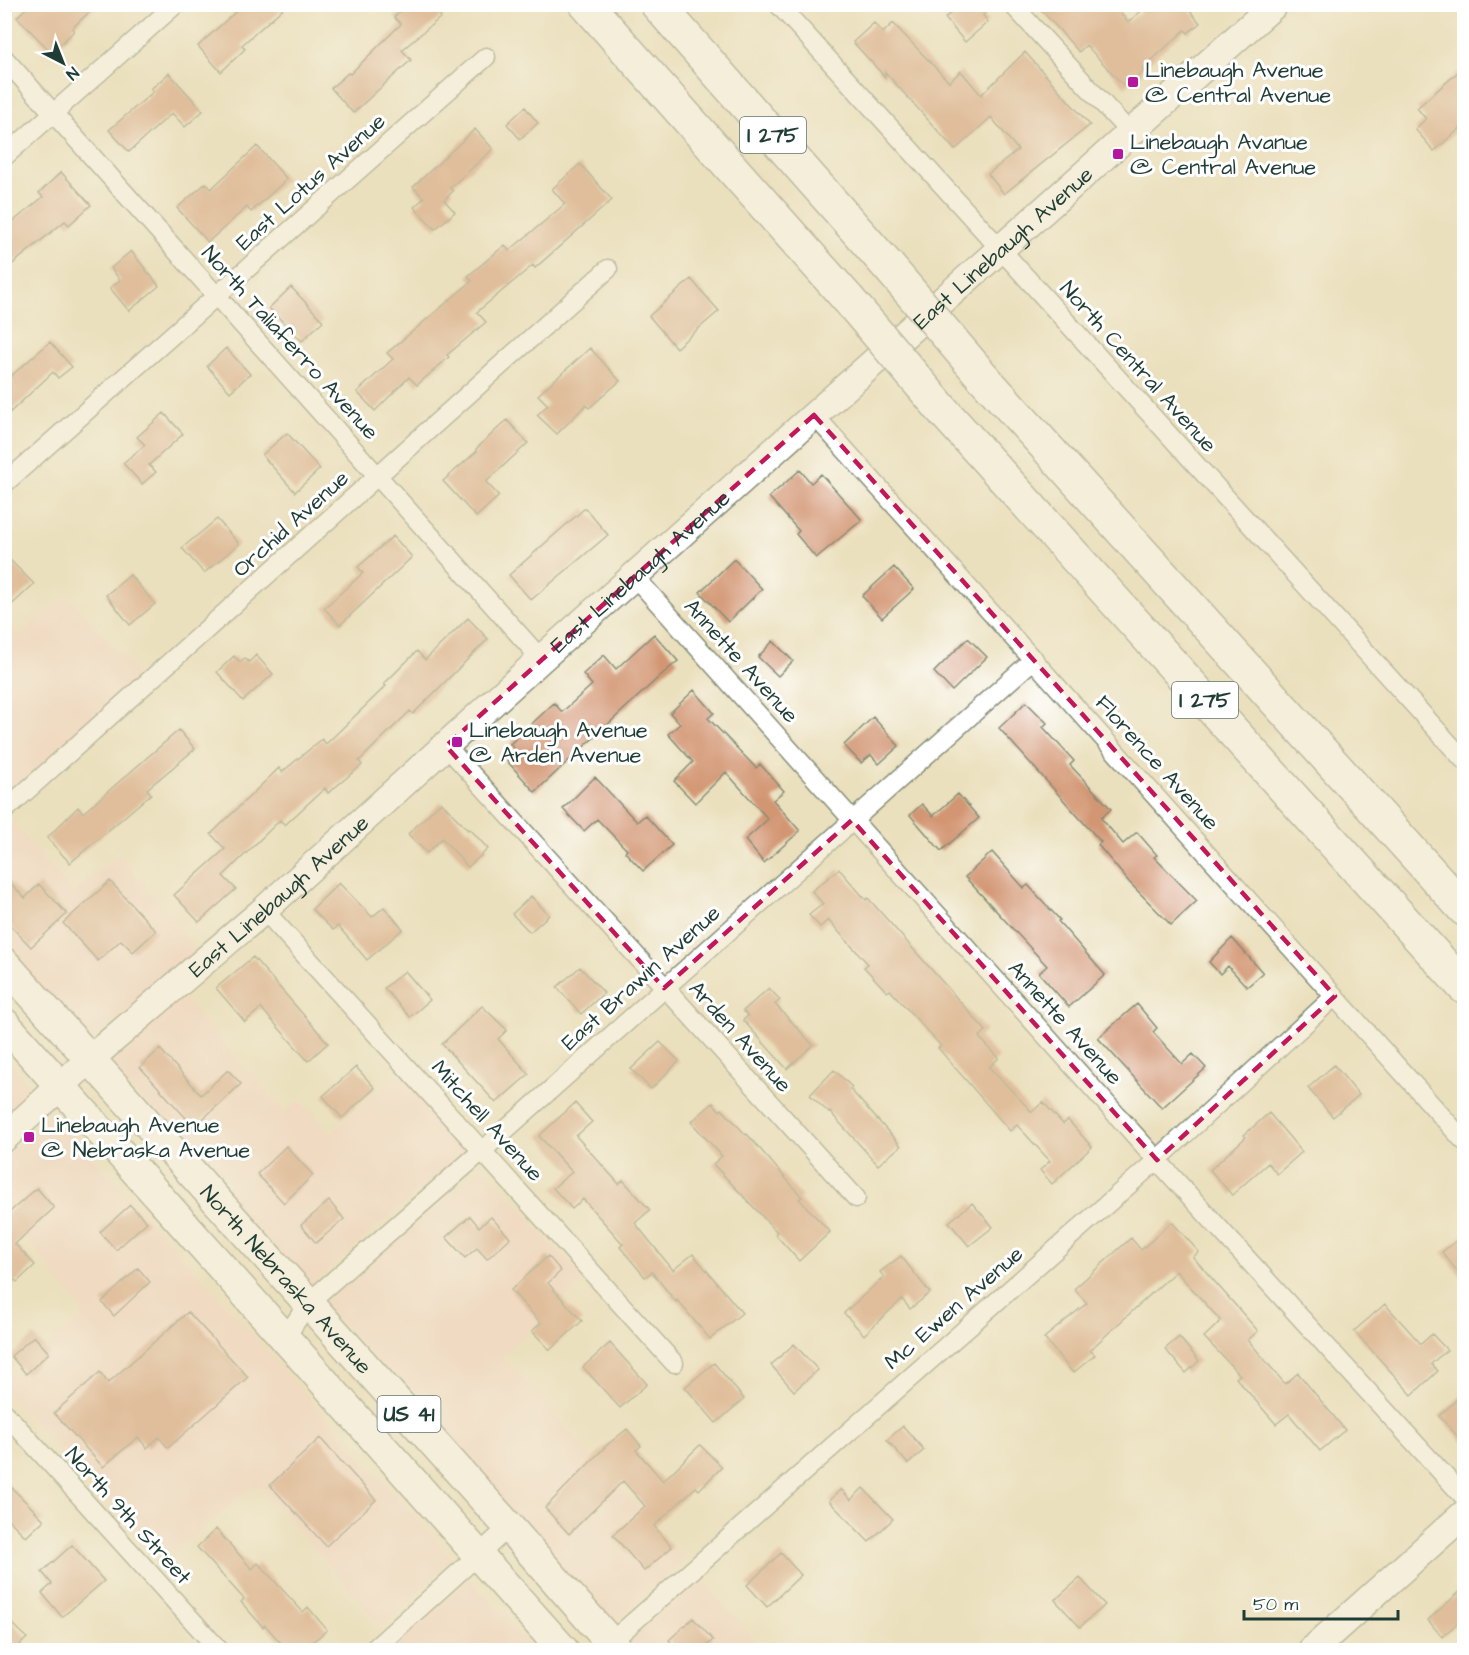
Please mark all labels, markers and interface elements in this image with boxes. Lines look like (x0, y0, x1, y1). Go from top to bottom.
north arrow (33, 33, 93, 93)
place label: Linebaugh Avenue @ Central Avenue (1145, 55, 1331, 111)
text: N (61, 62, 83, 85)
marker: Linebaugh Avenue @ Central Avenue (1126, 75, 1140, 89)
street label: East Lotus Avenue (229, 106, 393, 258)
road number: I 275 (740, 117, 806, 153)
place label: Linebaugh Avanue @ Central Avenue (1130, 127, 1316, 183)
marker: Linebaugh Avanue @ Central Avenue (1111, 147, 1125, 161)
street label: East Linebaugh Avenue (907, 160, 1100, 337)
street label: North Taliaferro Avenue (194, 239, 386, 447)
street label: North Central Avenue (1052, 274, 1224, 460)
street label: Orchid Avenue (226, 463, 356, 585)
street label: East Linebaugh Avenue (544, 483, 738, 661)
street label: Annette Avenue (677, 592, 805, 730)
road number: I 275 (1172, 682, 1238, 718)
street label: Florence Avenue (1088, 689, 1226, 837)
place label: Linebaugh Avenue @ Arden Avenue (469, 715, 648, 771)
marker: Linebaugh Avenue @ Arden Avenue (450, 735, 464, 749)
street label: East Linebaugh Avenue (182, 808, 376, 985)
street label: East Brawin Avenue (555, 898, 727, 1058)
street label: Annette Avenue (1001, 954, 1129, 1092)
street label: Arden Avenue (681, 974, 799, 1100)
street label: Mitchell Avenue (424, 1053, 550, 1189)
place label: Linebaugh Avenue @ Nebraska Avenue (41, 1110, 250, 1166)
marker: Linebaugh Avenue @ Nebraska Avenue (22, 1130, 36, 1144)
street label: North Nebraska Avenue (193, 1178, 379, 1381)
street label: Mc Ewen Avenue (878, 1239, 1030, 1377)
road number: US 41 (378, 1396, 440, 1432)
street label: North 9th Street (58, 1440, 198, 1592)
scale bar (1244, 1583, 1398, 1621)
text: 50 m (1253, 1592, 1298, 1617)

